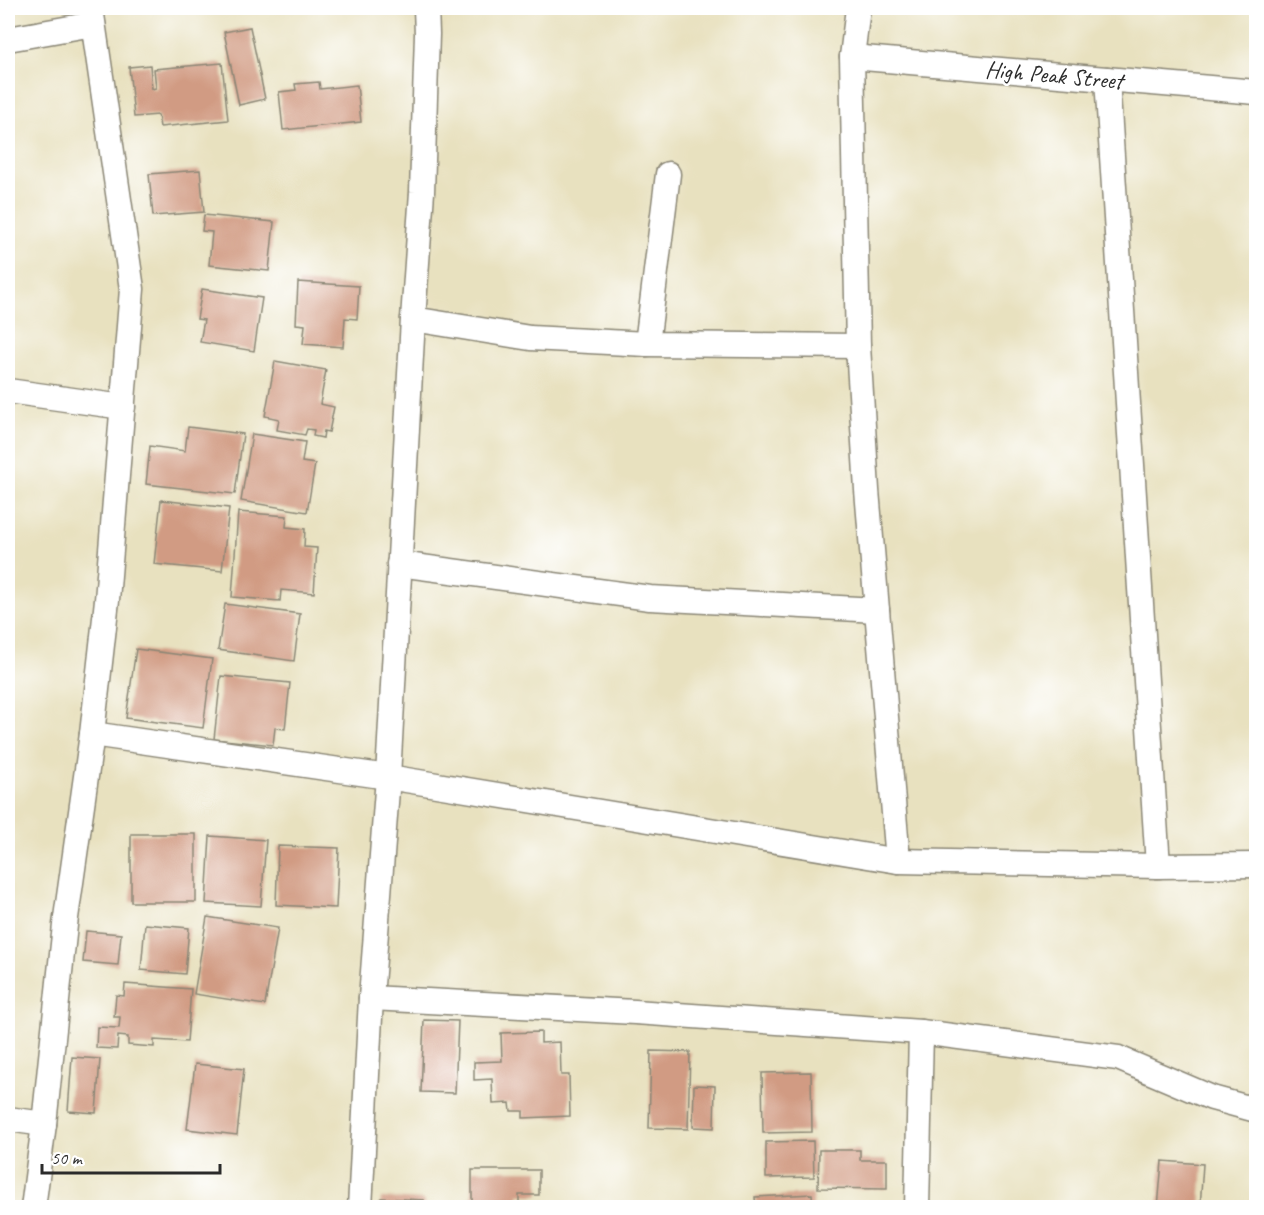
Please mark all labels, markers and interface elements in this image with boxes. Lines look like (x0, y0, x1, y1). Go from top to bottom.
street label: High Peak Street (984, 54, 1127, 96)
scale bar (42, 1137, 220, 1175)
text: 50 m (51, 1147, 84, 1169)

